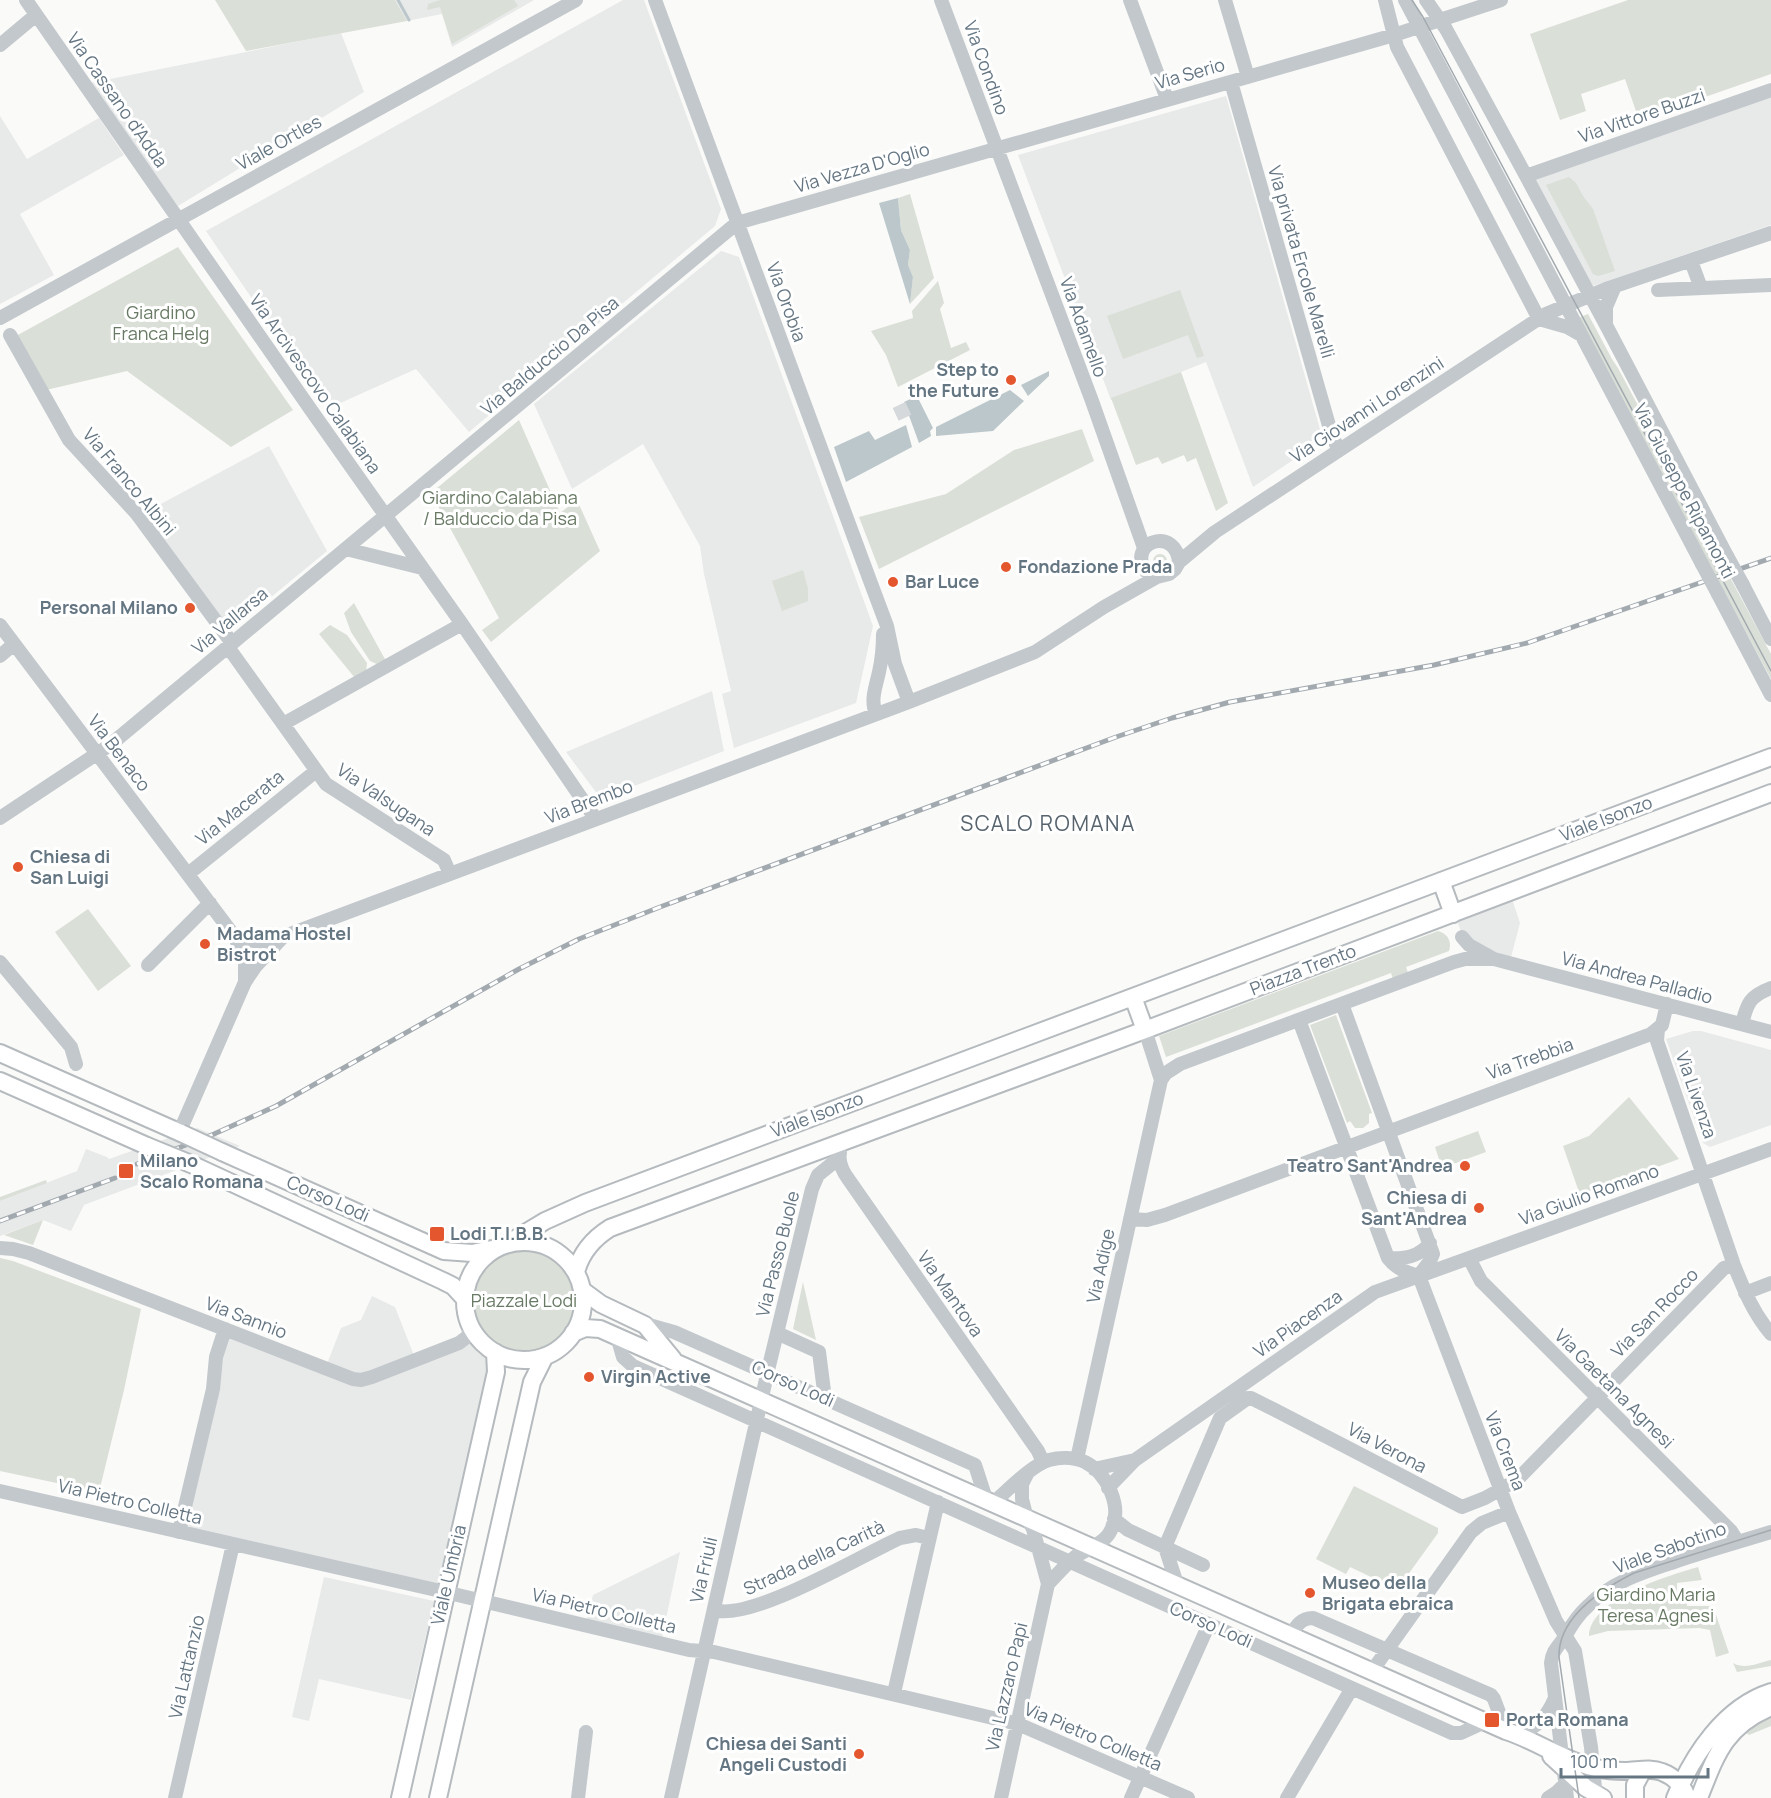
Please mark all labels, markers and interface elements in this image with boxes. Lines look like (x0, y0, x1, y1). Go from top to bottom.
street label: Via Condino (959, 17, 1015, 118)
street label: Via Cassano d'Adda (62, 27, 174, 172)
street label: Via Serio (1152, 52, 1227, 94)
street label: Via Vittore Buzzi (1575, 82, 1708, 148)
street label: Viale Ortles (232, 109, 325, 175)
street label: Via Vezza D'Oglio (791, 136, 932, 198)
street label: Via privata Ercole Marelli (1263, 163, 1341, 361)
street label: Via Orobia (761, 258, 812, 345)
street label: Via Adamello (1055, 273, 1113, 380)
street label: Via Arcivescovo Calabiana (245, 289, 387, 478)
street label: Via Balduccio Da Pisa (475, 290, 623, 420)
park label: Giardino Franca Helg (112, 300, 210, 345)
street label: Via Giovanni Lorenzini (1285, 350, 1448, 468)
place label: Step to the Future (908, 357, 999, 402)
marker: Step to the Future (1004, 373, 1018, 387)
street label: Via Giuseppe Ripamonti (1628, 399, 1741, 582)
street label: Via Franco Albini (78, 423, 182, 540)
park label: Giardino Calabiana / Balduccio da Pisa (422, 485, 578, 530)
place label: Fondazione Prada (1018, 554, 1172, 578)
marker: Fondazione Prada (999, 560, 1013, 574)
place label: Bar Luce (905, 569, 979, 593)
marker: Bar Luce (886, 575, 900, 589)
street label: Via Vallarsa (186, 581, 272, 659)
place label: Personal Milano (40, 595, 178, 619)
marker: Personal Milano (183, 601, 197, 615)
street label: Via Benaco (83, 709, 157, 796)
street label: Via Valsugana (333, 757, 441, 841)
street label: Via Macerata (190, 764, 288, 850)
street label: Via Brembo (541, 773, 636, 829)
street label: Viale Isonzo (1556, 789, 1655, 847)
district label: SCALO ROMANA (960, 809, 1136, 837)
place label: Chiesa di San Luigi (30, 844, 110, 889)
marker: Chiesa di San Luigi (11, 860, 25, 874)
place label: Madama Hostel Bistrot (217, 921, 351, 966)
marker: Madama Hostel Bistrot (198, 937, 212, 951)
street label: Piazza Trento (1246, 938, 1359, 1000)
street label: Via Andrea Palladio (1559, 945, 1716, 1009)
street label: Via Trebbia (1483, 1031, 1576, 1085)
street label: Via Livenza (1671, 1048, 1723, 1141)
street label: Viale Isonzo (767, 1085, 866, 1143)
place label: Milano Scalo Romana (140, 1148, 263, 1193)
place label: Teatro Sant'Andrea (1287, 1153, 1453, 1177)
street label: Via Giulio Romano (1515, 1158, 1662, 1230)
marker: Teatro Sant'Andrea (1458, 1159, 1472, 1173)
marker: Milano Scalo Romana (117, 1162, 135, 1180)
street label: Corso Lodi (283, 1169, 374, 1227)
place label: Chiesa di Sant'Andrea (1361, 1185, 1467, 1230)
street label: Via Passo Buole (750, 1188, 804, 1319)
marker: Chiesa di Sant'Andrea (1472, 1201, 1486, 1215)
place label: Lodi T.I.B.B. (450, 1221, 548, 1245)
marker: Lodi T.I.B.B. (428, 1225, 446, 1243)
street label: Via Adige (1080, 1226, 1120, 1305)
street label: Via Mantova (912, 1246, 989, 1341)
street label: Via San Rocco (1605, 1262, 1703, 1362)
street label: Via Piacenza (1248, 1284, 1347, 1363)
park label: Piazzale Lodi (471, 1288, 577, 1312)
street label: Via Sannio (202, 1291, 291, 1344)
street label: Via Gaetana Agnesi (1550, 1323, 1680, 1453)
street label: Corso Lodi (748, 1354, 839, 1412)
place label: Virgin Active (601, 1364, 711, 1388)
marker: Virgin Active (582, 1370, 596, 1384)
street label: Via Crema (1480, 1408, 1532, 1494)
street label: Via Verona (1344, 1416, 1431, 1478)
street label: Via Pietro Colletta (56, 1473, 205, 1529)
street label: Strada della Carità (739, 1514, 888, 1600)
street label: Viale Sabotino (1610, 1516, 1729, 1579)
street label: Viale Umbria (425, 1522, 471, 1627)
street label: Via Friuli (684, 1534, 722, 1605)
place label: Museo della Brigata ebraica (1322, 1570, 1454, 1615)
street label: Via Pietro Colletta (530, 1582, 679, 1638)
park label: Giardino Maria Teresa Agnesi (1597, 1582, 1715, 1627)
marker: Museo della Brigata ebraica (1303, 1586, 1317, 1600)
street label: Corso Lodi (1166, 1595, 1257, 1653)
street label: Via Lattanzio (162, 1612, 210, 1721)
street label: Via Lazzaro Papi (979, 1620, 1033, 1754)
street label: Via Pietro Colletta (1021, 1696, 1166, 1776)
place label: Porta Romana (1506, 1707, 1629, 1731)
marker: Porta Romana (1483, 1711, 1501, 1729)
place label: Chiesa dei Santi Angeli Custodi (706, 1731, 847, 1776)
scale bar (1561, 1741, 1708, 1779)
marker: Chiesa dei Santi Angeli Custodi (852, 1747, 866, 1761)
text: 100 m (1570, 1749, 1618, 1773)

